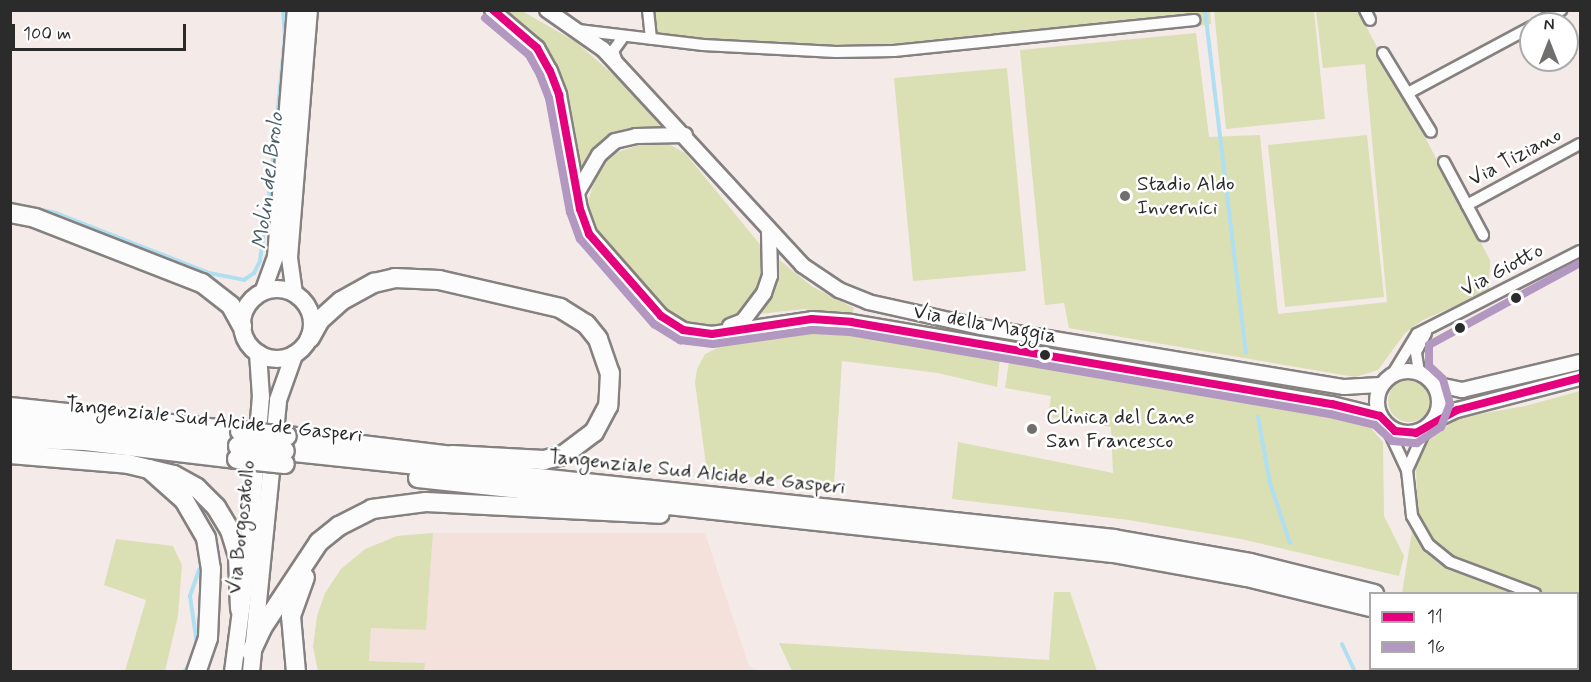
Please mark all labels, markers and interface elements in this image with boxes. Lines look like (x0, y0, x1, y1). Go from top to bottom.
scale bar (15, 12, 189, 50)
north arrow (1519, 12, 1579, 72)
text: N (1544, 15, 1554, 36)
text: 100 m (23, 22, 71, 46)
water label: Molin del Brolo (248, 111, 290, 251)
street label: Via Tiziano (1464, 122, 1566, 192)
place label: Stadio Aldo Invernici (1137, 171, 1235, 221)
marker: Stadio Aldo Invernici (1118, 189, 1132, 203)
street label: Via Giotto (1456, 238, 1548, 302)
unlabelled marker (1510, 292, 1522, 304)
street label: Via della Maggia (911, 299, 1059, 349)
unlabelled marker (1454, 322, 1466, 334)
unlabelled marker (1039, 349, 1051, 361)
street label: Tangenziale Sud Alcide de Gasperi (65, 392, 363, 448)
place label: Clinica del Cane San Francesco (1046, 404, 1192, 454)
marker: Clinica del Cane San Francesco (1023, 420, 1041, 438)
street label: Tangenziale Sud Alcide de Gasperi (548, 444, 846, 500)
street label: Via Borgosatollo (221, 456, 261, 598)
legend (1369, 592, 1579, 670)
text: 11 (1427, 605, 1443, 629)
text: 16 (1427, 635, 1445, 659)

